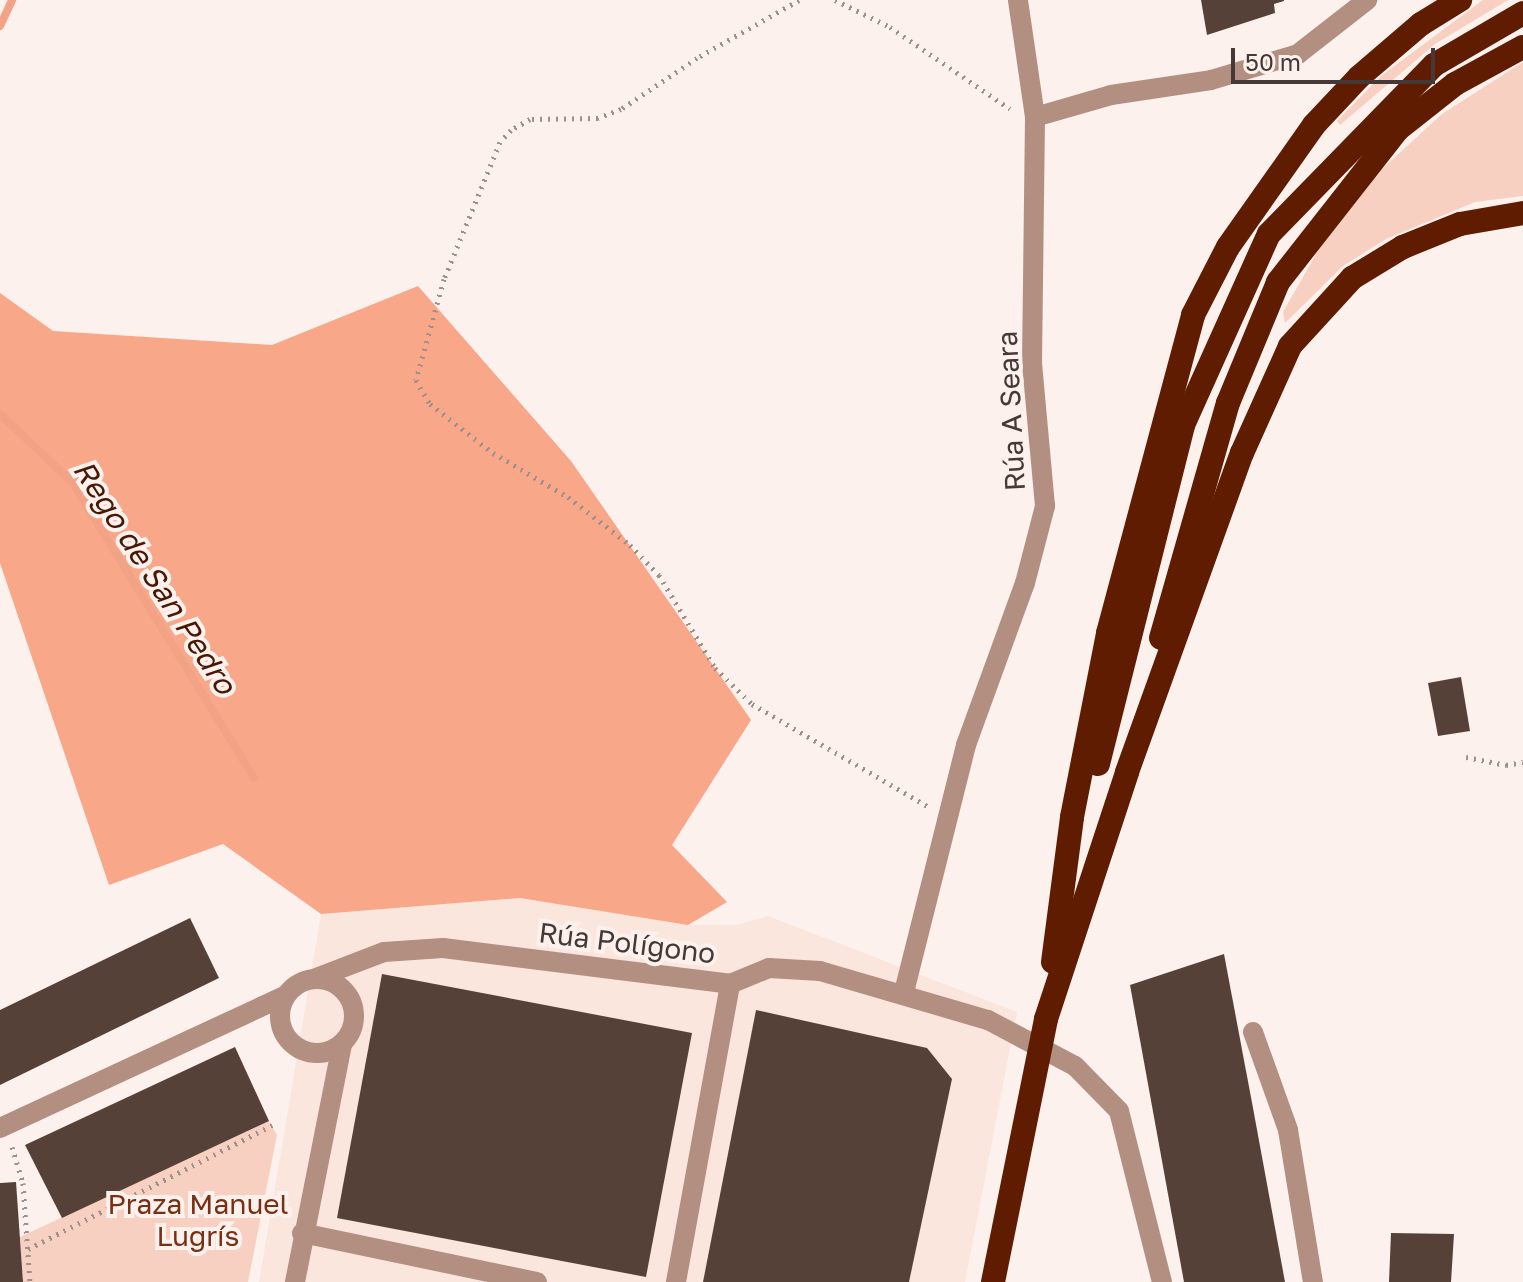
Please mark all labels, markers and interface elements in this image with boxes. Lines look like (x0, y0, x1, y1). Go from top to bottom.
scale bar (1235, 32, 1439, 82)
text: 50 m (1245, 47, 1301, 76)
street label: Rúa A Seara (990, 330, 1032, 492)
water label: Rego de San Pedro (66, 453, 244, 701)
street label: Rúa Polígono (537, 916, 717, 970)
park label: Praza Manuel Lugrís (107, 1187, 289, 1253)

